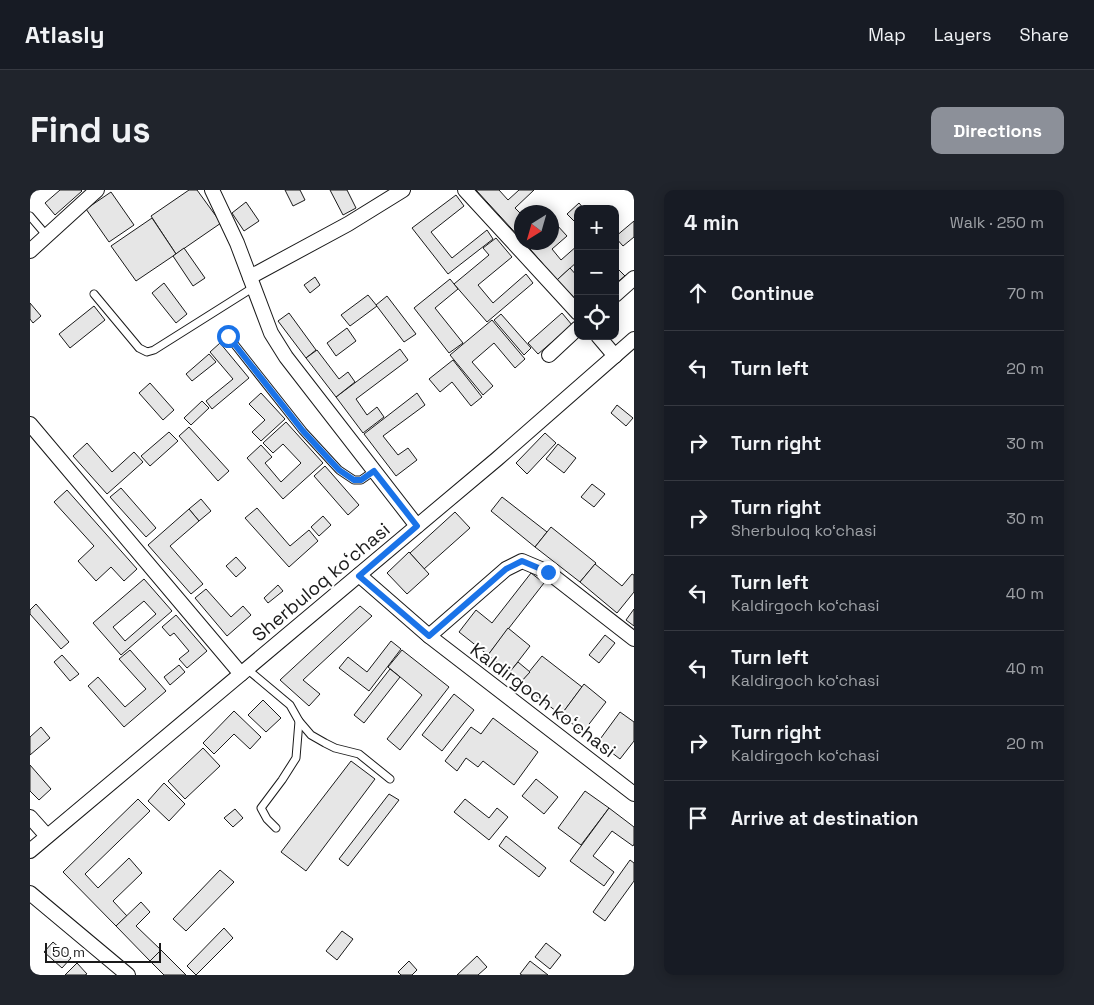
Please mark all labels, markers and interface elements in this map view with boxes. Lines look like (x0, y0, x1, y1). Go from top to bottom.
text: Atlasly (25, 19, 104, 50)
text: Map (868, 23, 906, 46)
text: Layers (934, 23, 991, 46)
text: Share (1019, 23, 1069, 46)
button: Directions (931, 107, 1064, 154)
text: Find us (30, 108, 151, 152)
north arrow (514, 205, 559, 250)
map controls (574, 205, 619, 340)
button: + (574, 205, 619, 250)
text: 4 min (684, 209, 739, 236)
text: Walk · 250 m (950, 212, 1044, 233)
button: − (574, 250, 619, 295)
icon: ahead (684, 279, 712, 307)
text: Continue (731, 281, 814, 306)
text: 70 m (1007, 283, 1044, 304)
button: locate (574, 295, 619, 340)
route start (217, 325, 240, 348)
icon: left (684, 354, 712, 382)
text: Turn left (731, 356, 809, 381)
text: 20 m (1006, 358, 1044, 379)
icon: right (684, 429, 712, 457)
text: Turn right (731, 431, 821, 456)
text: 30 m (1006, 433, 1044, 454)
text: Turn right (731, 495, 821, 520)
icon: right (684, 504, 712, 532)
text: 30 m (1006, 508, 1044, 529)
street label: Sherbuloq koʻchasi (247, 517, 395, 647)
text: Sherbuloq koʻchasi (731, 520, 876, 541)
route end (537, 561, 560, 584)
text: Turn left (731, 570, 809, 595)
icon: left (684, 579, 712, 607)
text: 40 m (1006, 583, 1044, 604)
text: Kaldirgoch koʻchasi (731, 595, 879, 616)
street label: Kaldirgoch koʻchasi (465, 637, 621, 763)
text: Turn left (731, 645, 809, 670)
icon: left (684, 654, 712, 682)
text: 40 m (1006, 658, 1044, 679)
text: Kaldirgoch koʻchasi (731, 670, 879, 691)
text: Turn right (731, 720, 821, 745)
icon: right (684, 729, 712, 757)
text: 20 m (1006, 733, 1044, 754)
text: Kaldirgoch koʻchasi (731, 745, 879, 766)
icon: arrive (684, 804, 712, 832)
text: Arrive at destination (731, 806, 919, 831)
scale bar (45, 940, 161, 963)
text: 50 m (52, 943, 85, 961)

